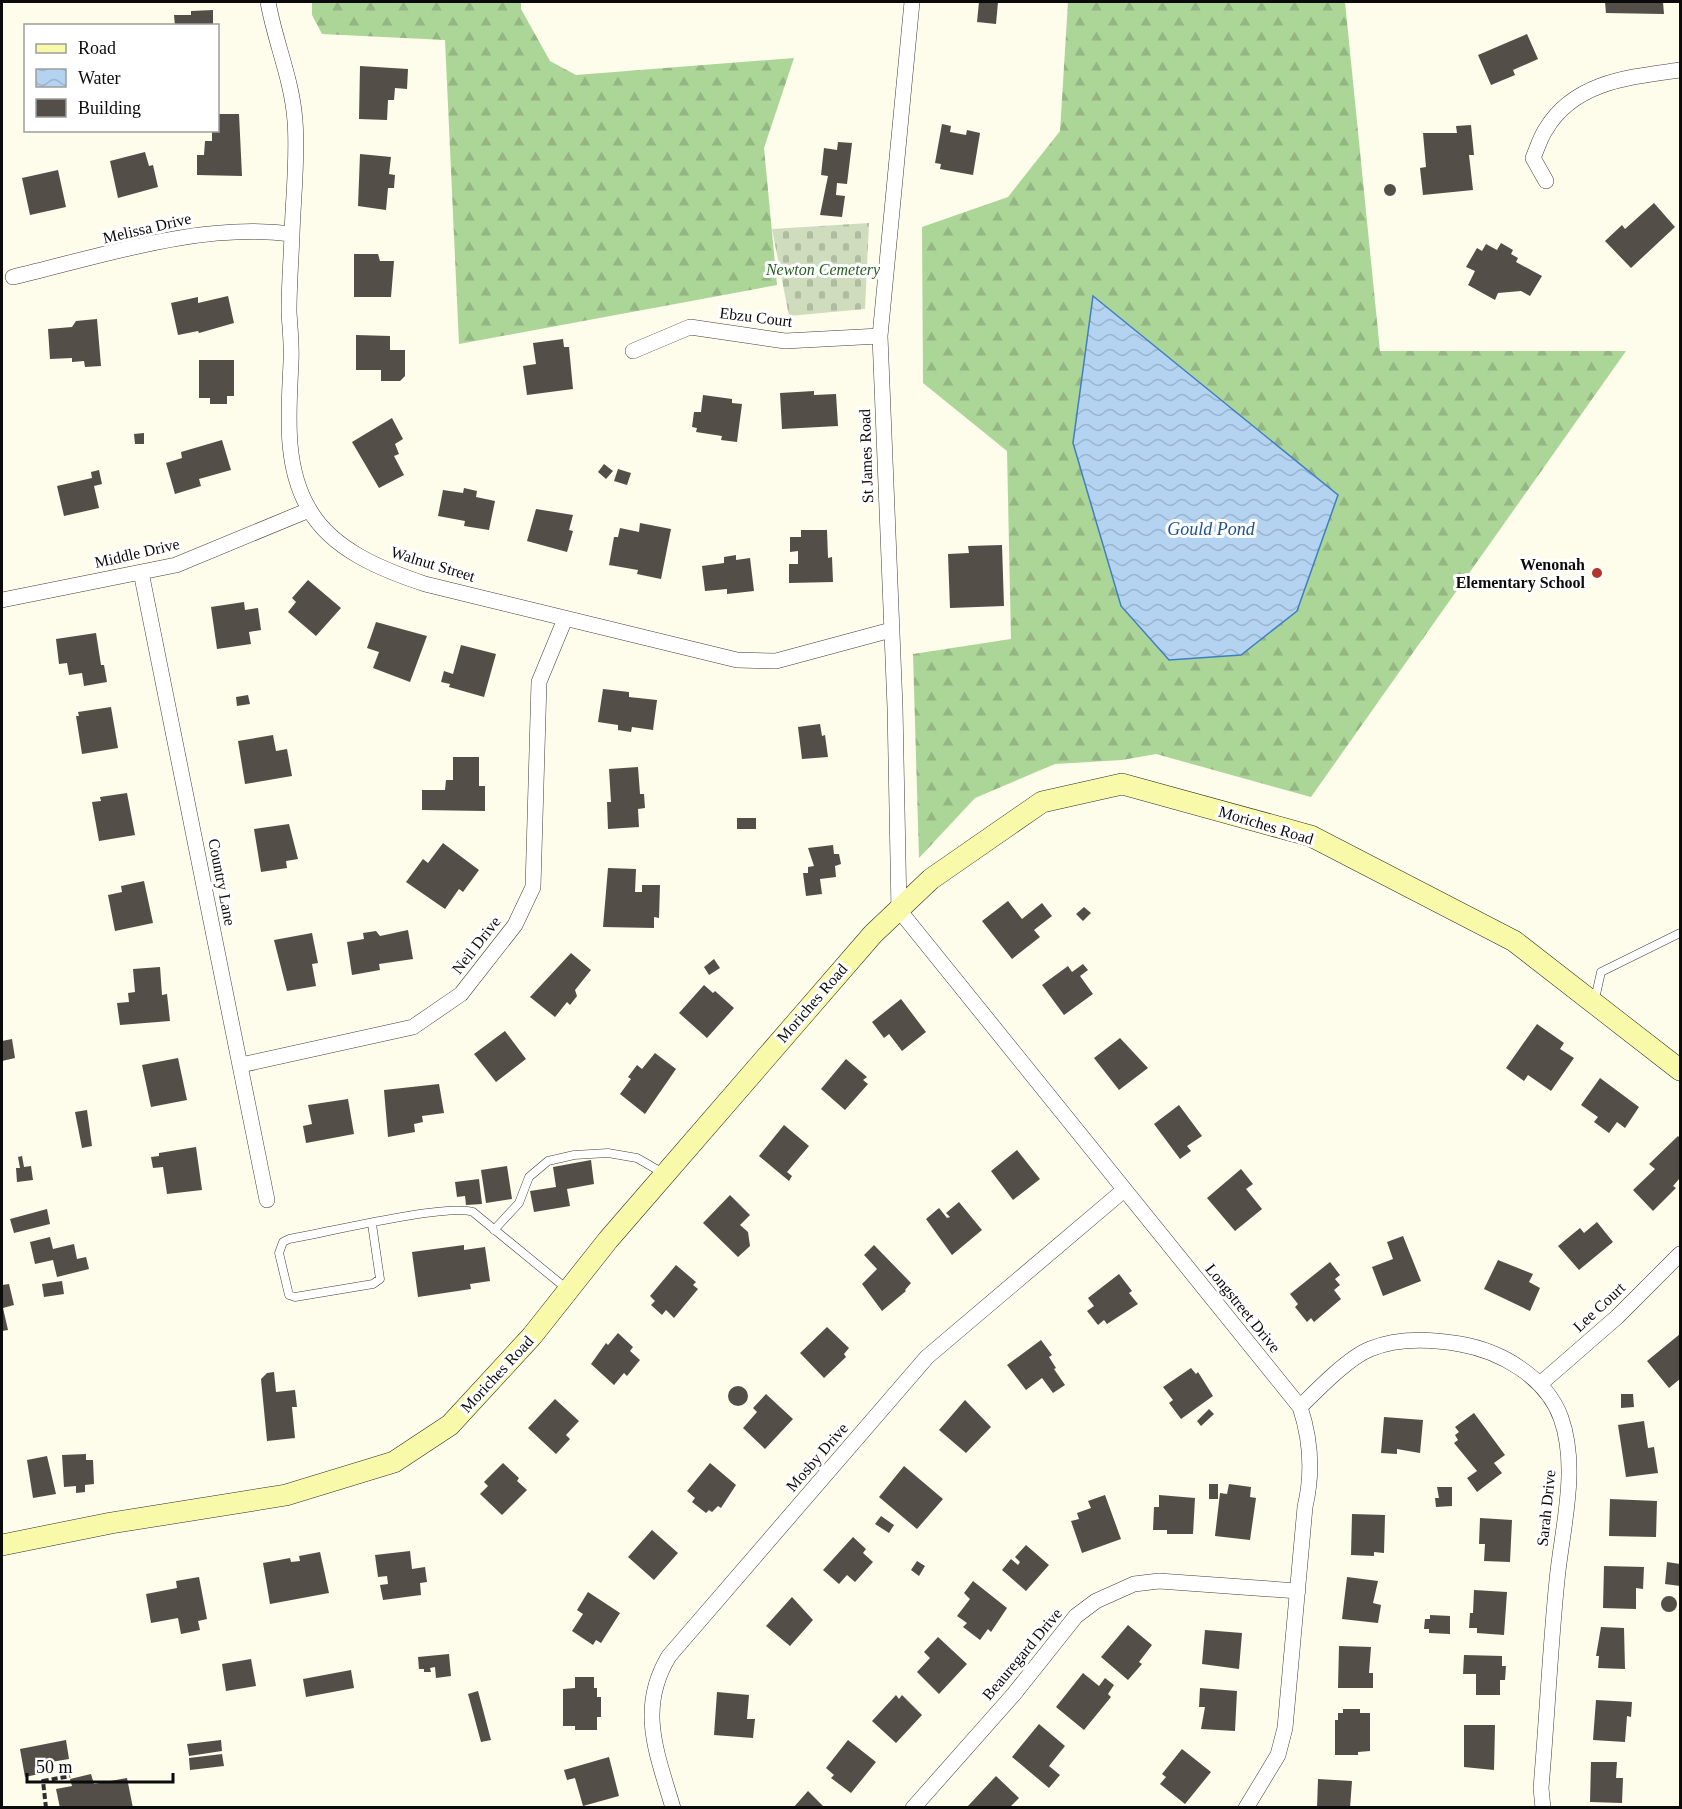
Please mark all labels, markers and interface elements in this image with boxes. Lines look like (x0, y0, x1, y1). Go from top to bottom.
legend (24, 24, 219, 132)
text: Road (78, 38, 116, 58)
text: Water (78, 68, 121, 88)
text: Building (78, 98, 141, 118)
street label: Melissa Drive (101, 210, 193, 246)
park label: Newton Cemetery (765, 261, 881, 279)
street label: Ebzu Court (719, 304, 794, 330)
street label: St James Road (856, 409, 876, 503)
water label: Gould Pond (1167, 519, 1256, 539)
street label: Middle Drive (93, 535, 181, 571)
street label: Walnut Street (389, 543, 478, 585)
place label: Wenonah Elementary School (1456, 556, 1586, 592)
marker: Wenonah Elementary School (1590, 566, 1604, 580)
street label: Moriches Road (1217, 803, 1315, 847)
street label: Country Lane (204, 837, 239, 927)
street label: Neil Drive (448, 913, 504, 977)
street label: Moriches Road (773, 960, 851, 1046)
street label: Longstreet Drive (1201, 1260, 1284, 1356)
street label: Lee Court (1570, 1278, 1629, 1335)
street label: Moriches Road (457, 1332, 537, 1416)
street label: Mosby Drive (783, 1419, 852, 1495)
street label: Sarah Drive (1534, 1469, 1558, 1547)
street label: Beauregard Drive (979, 1605, 1066, 1704)
scale bar (27, 1746, 172, 1784)
text: 50 m (36, 1757, 73, 1777)

